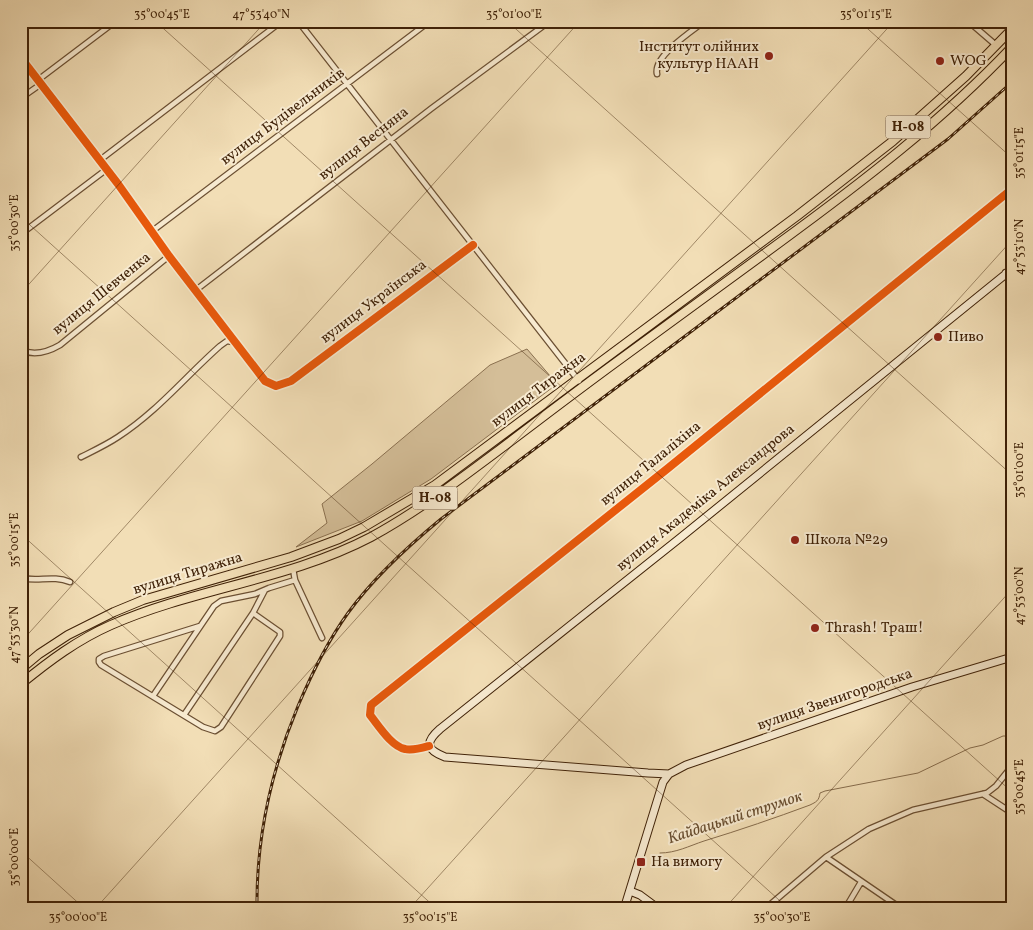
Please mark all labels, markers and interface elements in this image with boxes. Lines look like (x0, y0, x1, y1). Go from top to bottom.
text: 35°00'45"E (134, 7, 190, 23)
text: 47°53'40"N (232, 7, 290, 23)
text: 35°01'00"E (486, 7, 542, 23)
text: 35°01'15"E (840, 7, 892, 23)
place label: Інститут олійних культур НААН (639, 37, 759, 75)
marker: Інститут олійних культур НААН (763, 50, 775, 62)
place label: WOG (950, 51, 987, 72)
marker: WOG (934, 55, 946, 67)
street label: вулиця Будівельників (217, 63, 349, 171)
street label: вулиця Весняна (315, 102, 413, 186)
road number: Н-08 (886, 115, 930, 138)
text: 35°01'15"E (1012, 127, 1028, 179)
text: 35°00'30"E (7, 194, 23, 252)
text: 47°53'10"N (1012, 219, 1028, 275)
street label: вулиця Шевченка (48, 248, 156, 340)
street label: вулиця Українська (317, 255, 431, 349)
place label: Пиво (948, 327, 984, 348)
marker: Пиво (932, 331, 944, 343)
street label: вулиця Тиражна (487, 347, 591, 433)
street label: вулиця Талаліхіна (596, 417, 706, 511)
street label: вулиця Академіка Александрова (612, 419, 800, 577)
text: 35°01'00"E (1012, 442, 1028, 498)
road number: Н-08 (412, 486, 458, 509)
text: 35°00'15"E (7, 513, 23, 567)
place label: Школа №29 (805, 530, 888, 551)
marker: Школа №29 (789, 534, 801, 546)
street label: вулиця Тиражна (131, 547, 245, 601)
text: 47°53'00"N (1012, 566, 1028, 625)
text: 47°53'30"N (7, 606, 23, 664)
place label: Thrash! Траш! (825, 618, 924, 639)
marker: Thrash! Траш! (809, 622, 821, 634)
street label: вулиця Звенигородська (755, 664, 915, 736)
text: 35°00'45"E (1012, 759, 1028, 815)
water label: Кайдацький струмок (665, 786, 805, 850)
text: 35°00'00"E (7, 828, 23, 886)
place label: На вимогу (651, 852, 722, 873)
marker: На вимогу (635, 856, 647, 868)
text: 35°00'00"E (49, 910, 107, 926)
text: 35°00'15"E (403, 910, 457, 926)
text: 35°00'30"E (753, 910, 811, 926)

